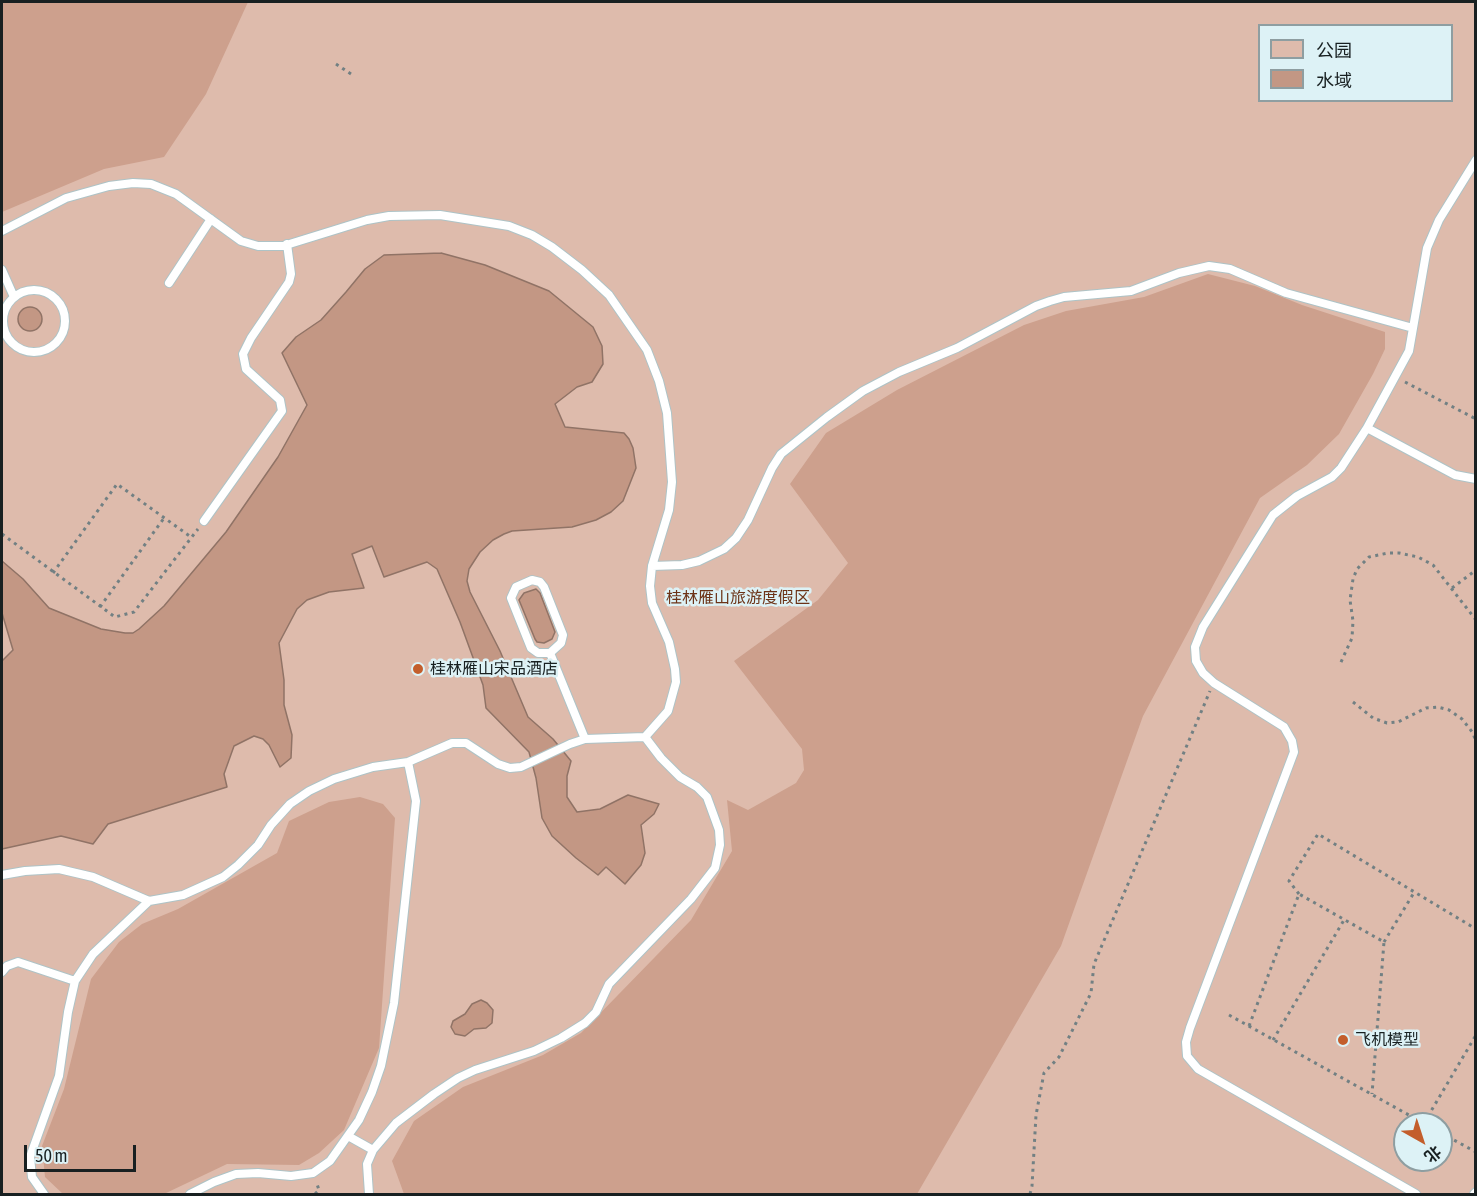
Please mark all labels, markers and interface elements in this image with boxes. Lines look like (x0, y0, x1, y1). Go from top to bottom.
legend (1258, 24, 1453, 102)
text: 公园 (1316, 40, 1352, 61)
text: 水域 (1316, 70, 1352, 91)
park label: 桂林雁山旅游度假区 (666, 588, 810, 608)
place label: 桂林雁山宋品酒店 (430, 659, 558, 679)
marker: 桂林雁山宋品酒店 (411, 662, 425, 676)
place label: 飞机模型 (1355, 1030, 1419, 1050)
marker: 飞机模型 (1336, 1033, 1350, 1047)
north arrow (1393, 1112, 1453, 1172)
scale bar (27, 1133, 140, 1171)
text: 北 (1421, 1142, 1445, 1166)
text: 50 m (35, 1145, 67, 1166)

